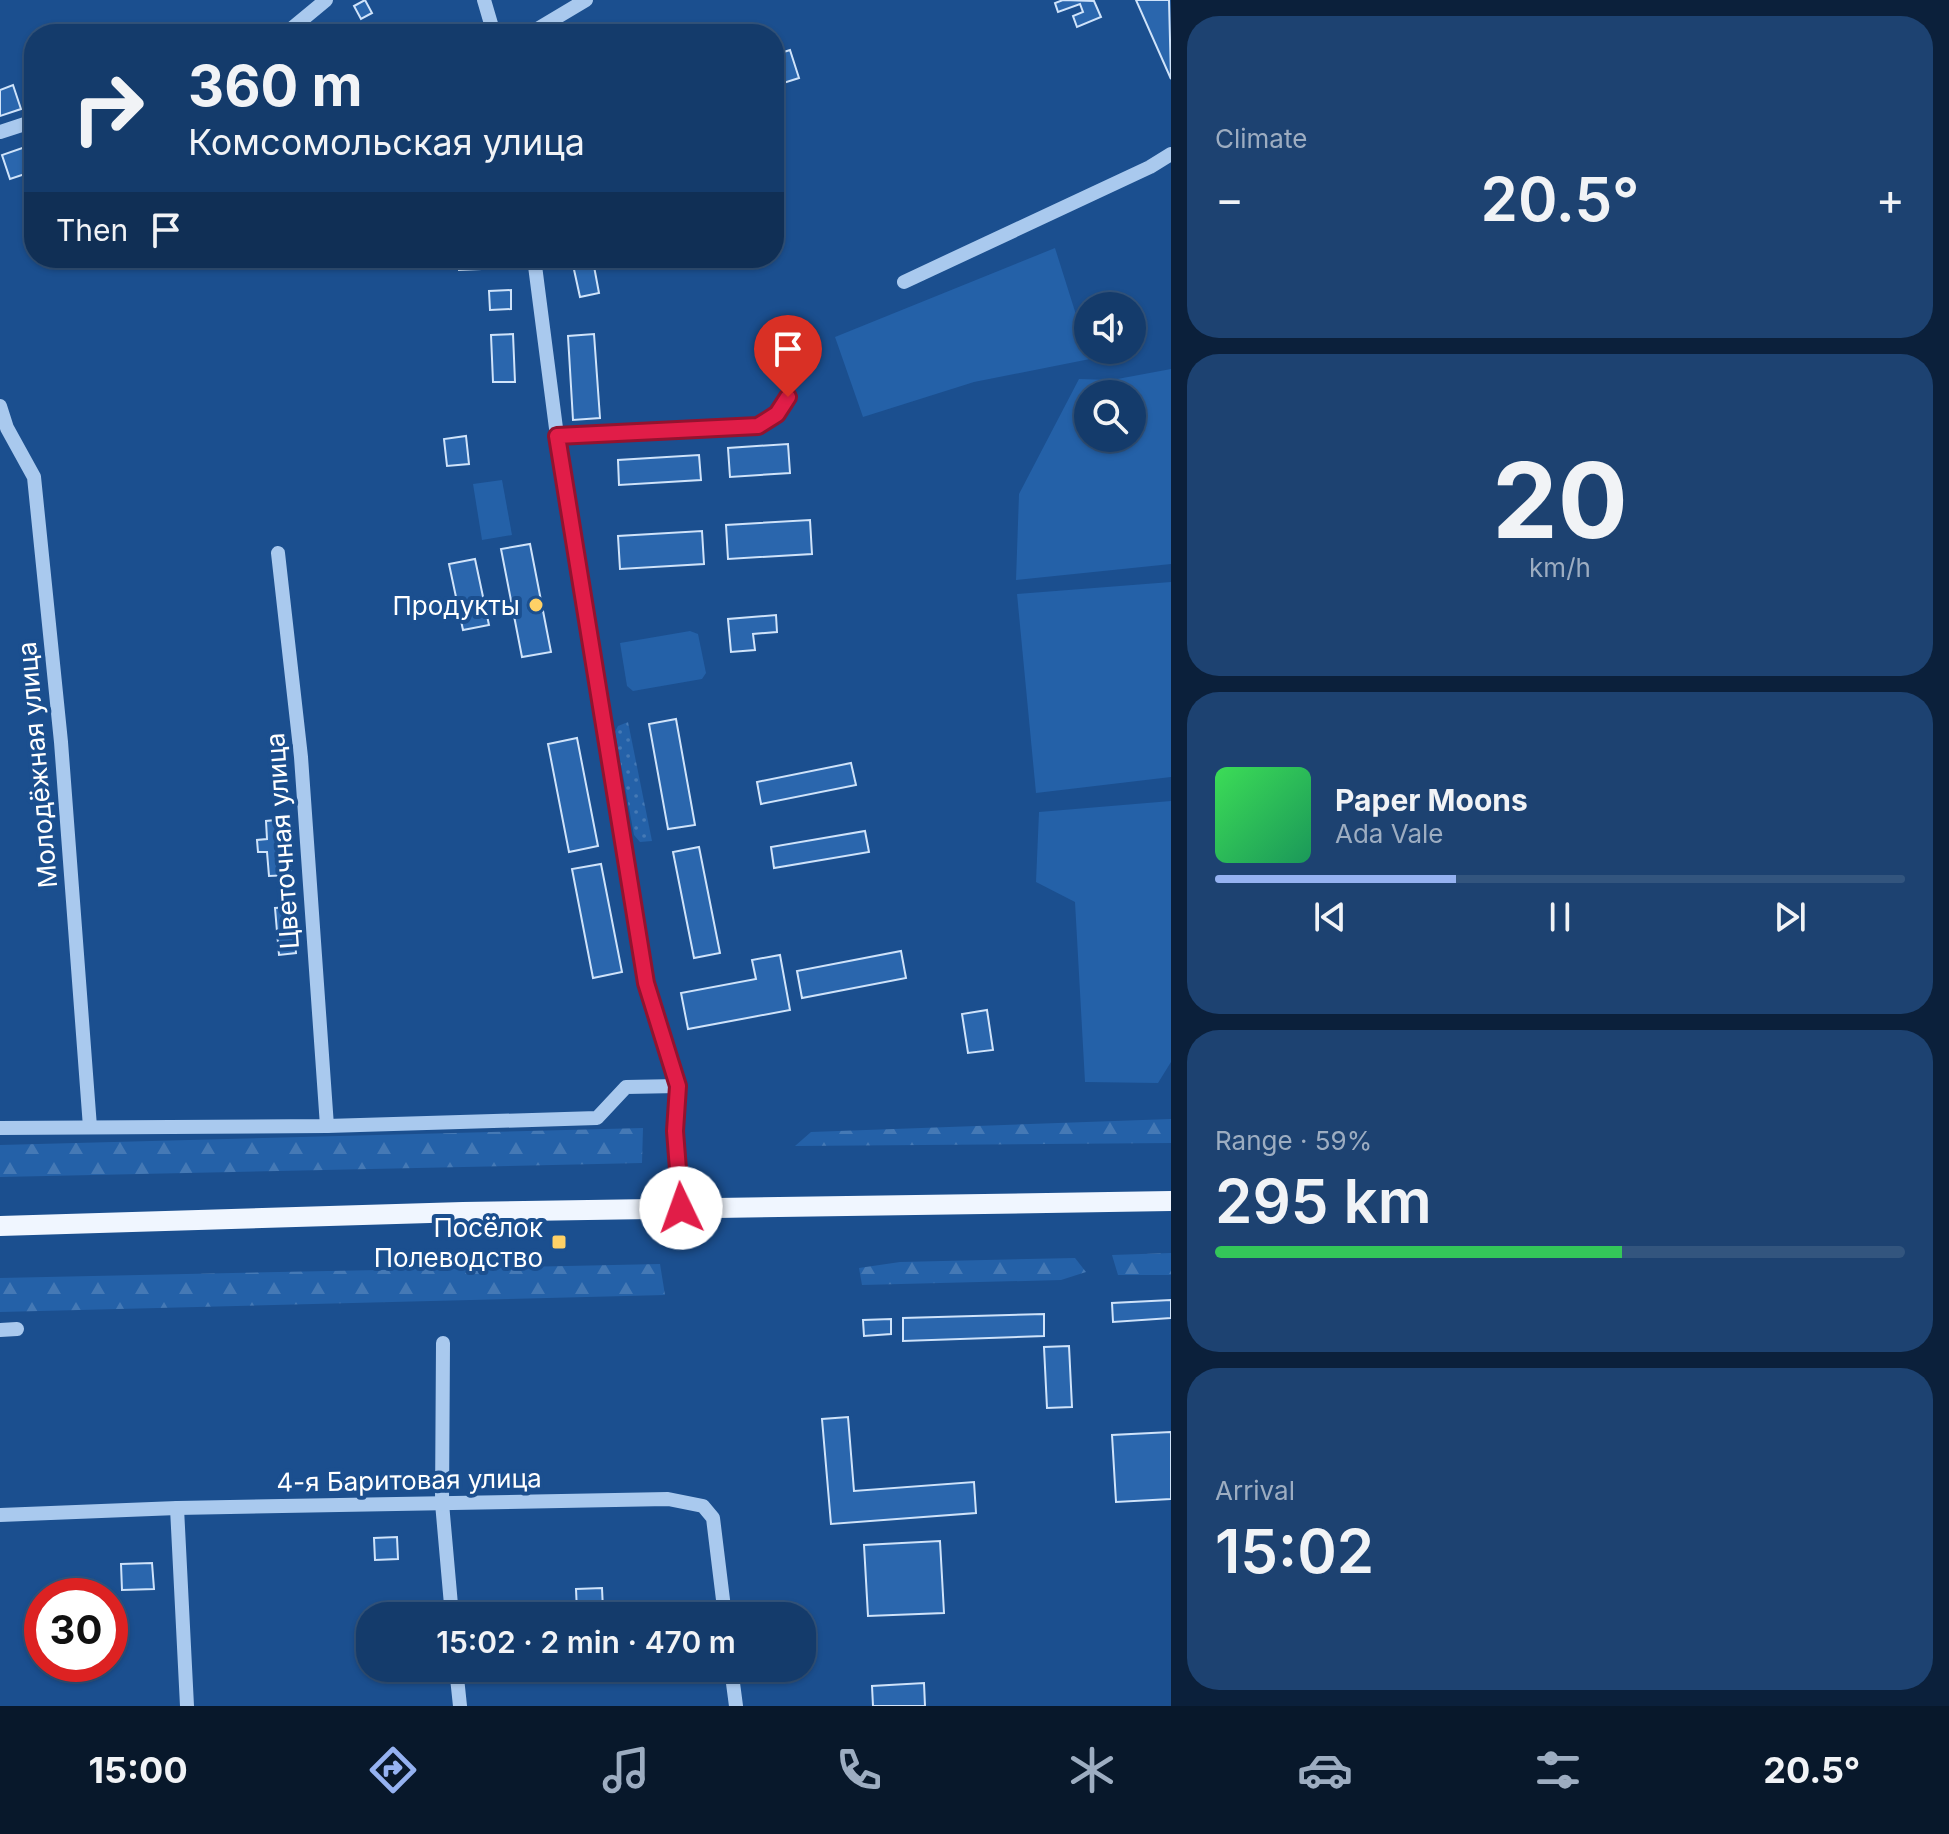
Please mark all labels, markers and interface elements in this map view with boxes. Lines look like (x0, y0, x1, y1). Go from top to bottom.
text: 360 m (188, 52, 363, 120)
icon: right (56, 56, 160, 160)
text: Комсомольская улица (188, 120, 585, 164)
text: Climate (1215, 123, 1307, 154)
text: 20.5° (1481, 163, 1639, 235)
text: − (1215, 172, 1244, 226)
text: + (1876, 172, 1905, 226)
icon: arrive (144, 208, 188, 252)
text: Then (56, 212, 128, 248)
map controls (1074, 292, 1146, 452)
button: sound (1074, 292, 1146, 364)
pin (754, 315, 822, 397)
icon: arrive (766, 327, 810, 371)
button: search (1074, 380, 1146, 452)
text: 20 (1492, 437, 1628, 563)
text: km/h (1529, 552, 1591, 583)
place label: Продукты (392, 590, 520, 621)
marker: Продукты (527, 596, 545, 614)
street label: Молодёжная улица (11, 641, 63, 889)
street label: Цветочная улица (259, 732, 305, 950)
text: Paper Moons (1335, 782, 1528, 818)
text: Ada Vale (1335, 818, 1443, 849)
icon: previous (1308, 895, 1352, 939)
icon: pause (1538, 895, 1582, 939)
icon: next (1768, 895, 1812, 939)
text: Range · 59% (1215, 1125, 1372, 1156)
text: 295 km (1215, 1165, 1432, 1237)
position arrow (639, 1166, 723, 1250)
place label: Посёлок Полеводство (374, 1212, 543, 1273)
marker: Посёлок Полеводство (550, 1233, 568, 1251)
street label: 4-я Баритовая улица (276, 1462, 542, 1498)
text: Arrival (1215, 1475, 1295, 1506)
text: 15:02 (1215, 1515, 1374, 1587)
speed limit sign: 30 (24, 1578, 128, 1682)
text: 15:02 · 2 min · 470 m (436, 1624, 736, 1660)
icon: directions (365, 1742, 421, 1798)
icon: music (598, 1742, 654, 1798)
icon: phone (831, 1742, 887, 1798)
icon: climate (1064, 1742, 1120, 1798)
icon: car (1297, 1742, 1353, 1798)
icon: filters (1530, 1742, 1586, 1798)
text: 15:00 (89, 1748, 188, 1792)
text: 20.5° (1763, 1748, 1860, 1792)

